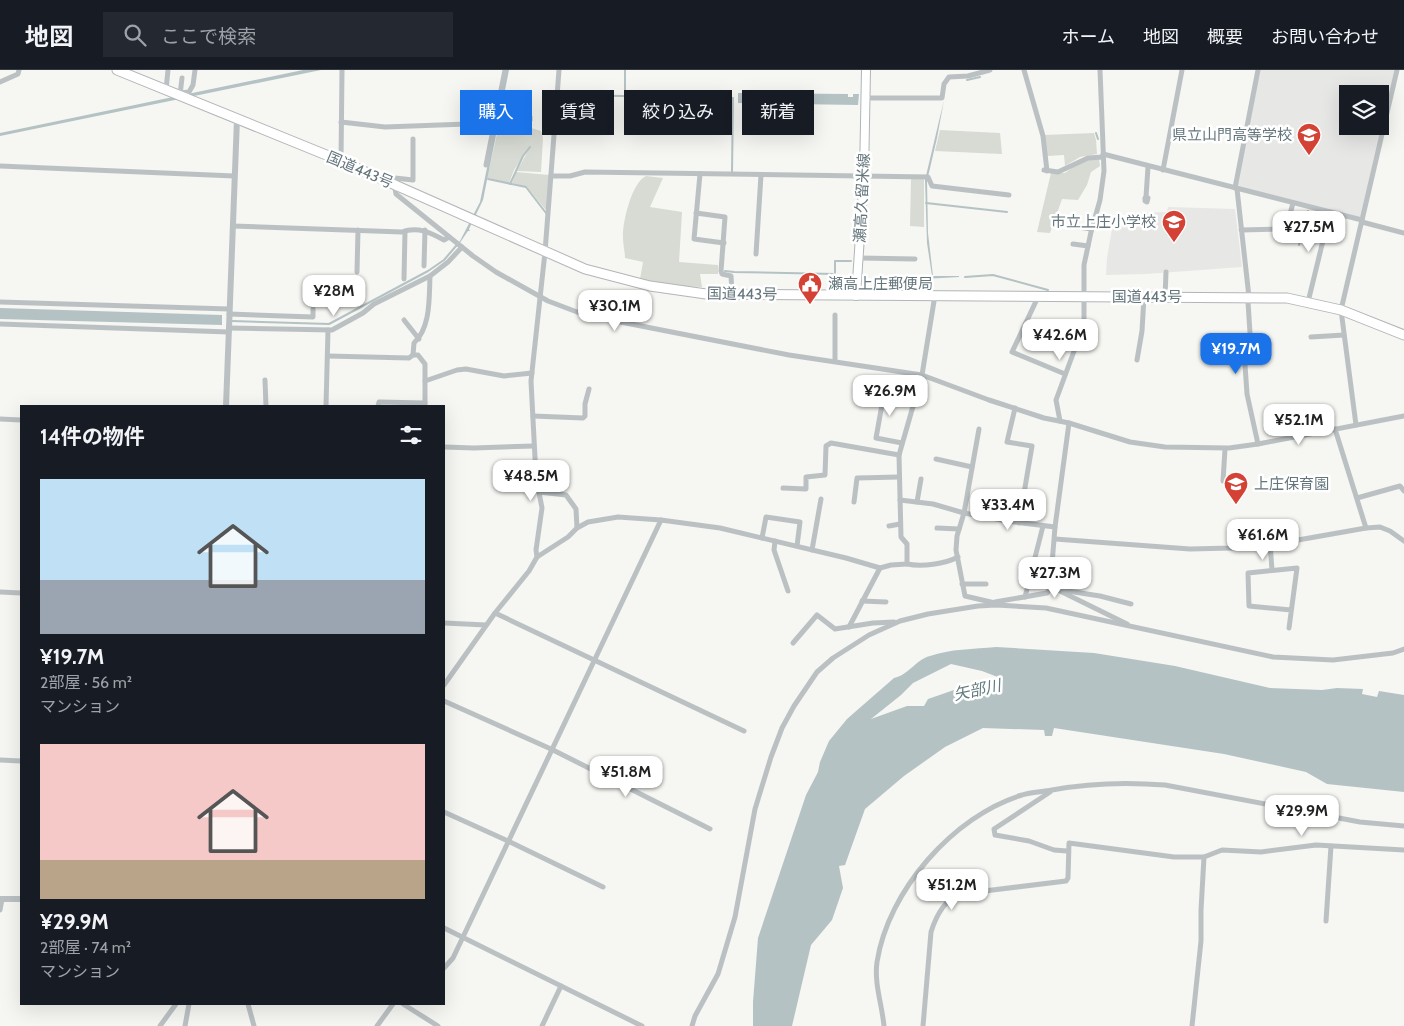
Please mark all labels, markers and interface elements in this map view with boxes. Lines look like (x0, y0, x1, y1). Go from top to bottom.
search box (103, 12, 453, 57)
icon: search (121, 21, 149, 49)
text: 地図 (25, 22, 73, 51)
text: ここで検索 (161, 25, 256, 48)
text: ホーム (1062, 26, 1115, 48)
text: 地図 (1143, 26, 1179, 48)
text: 概要 (1207, 26, 1243, 48)
text: お問い合わせ (1271, 26, 1379, 48)
map controls (1339, 85, 1389, 135)
button: layers (1339, 85, 1389, 135)
chip: 購入 (460, 90, 532, 135)
chip: 賃貸 (542, 90, 614, 135)
chip: 絞り込み (624, 90, 732, 135)
chip: 新着 (742, 90, 814, 135)
school or university icon: 県立山門高等学校 (1296, 122, 1322, 156)
place label: 県立山門高等学校 (1172, 126, 1292, 144)
street label: 国道443号 (324, 148, 396, 192)
street label: 瀬高久留米線 (851, 153, 873, 243)
school or university icon: 市立上庄小学校 (1161, 209, 1187, 243)
pin: ¥27.5M (1268, 210, 1350, 253)
place label: 市立上庄小学校 (1051, 213, 1156, 231)
text: ¥27.5M (1283, 217, 1335, 236)
public building icon: 瀬高上庄郵便局 (797, 271, 823, 305)
pin: ¥28M (304, 274, 364, 317)
place label: 瀬高上庄郵便局 (828, 275, 933, 293)
text: ¥28M (313, 281, 355, 300)
street label: 国道443号 (707, 284, 777, 304)
street label: 国道443号 (1112, 288, 1182, 306)
pin: ¥30.1M (574, 290, 656, 332)
text: ¥30.1M (589, 296, 641, 315)
pin: ¥42.6M (1019, 318, 1101, 361)
text: ¥42.6M (1033, 325, 1087, 344)
pin: ¥19.7M (1195, 332, 1277, 375)
text: ¥19.7M (1211, 339, 1261, 358)
pin: ¥26.9M (849, 374, 931, 417)
text: ¥26.9M (864, 381, 916, 400)
pin: ¥52.1M (1258, 404, 1340, 446)
text: ¥52.1M (1274, 410, 1324, 429)
icon: filters (397, 421, 425, 449)
text: 14件の物件 (40, 424, 145, 449)
pin: ¥48.5M (490, 460, 572, 502)
text: ¥48.5M (504, 466, 558, 485)
school or university icon: 上庄保育園 (1223, 471, 1249, 505)
place label: 上庄保育園 (1254, 475, 1329, 493)
pin: ¥33.4M (967, 488, 1049, 531)
text: ¥33.4M (981, 495, 1035, 514)
icon: home (188, 511, 278, 601)
pin: ¥61.6M (1222, 518, 1304, 561)
text: ¥61.6M (1238, 525, 1288, 544)
pin: ¥27.3M (1014, 556, 1096, 599)
text: ¥27.3M (1029, 563, 1081, 582)
text: ¥19.7M (40, 644, 104, 669)
text: 2部屋 · 56 m² (40, 673, 132, 692)
water label: 矢部川 (952, 675, 1004, 704)
text: マンション (40, 697, 120, 716)
pin: ¥51.8M (585, 756, 667, 798)
text: ¥51.8M (601, 762, 651, 781)
icon: home (188, 776, 278, 866)
pin: ¥29.9M (1261, 794, 1343, 837)
text: ¥29.9M (1276, 801, 1328, 820)
pin: ¥51.2M (911, 868, 993, 911)
text: ¥51.2M (927, 875, 977, 894)
text: ¥29.9M (40, 909, 109, 934)
text: 2部屋 · 74 m² (40, 938, 131, 957)
text: マンション (40, 962, 120, 981)

